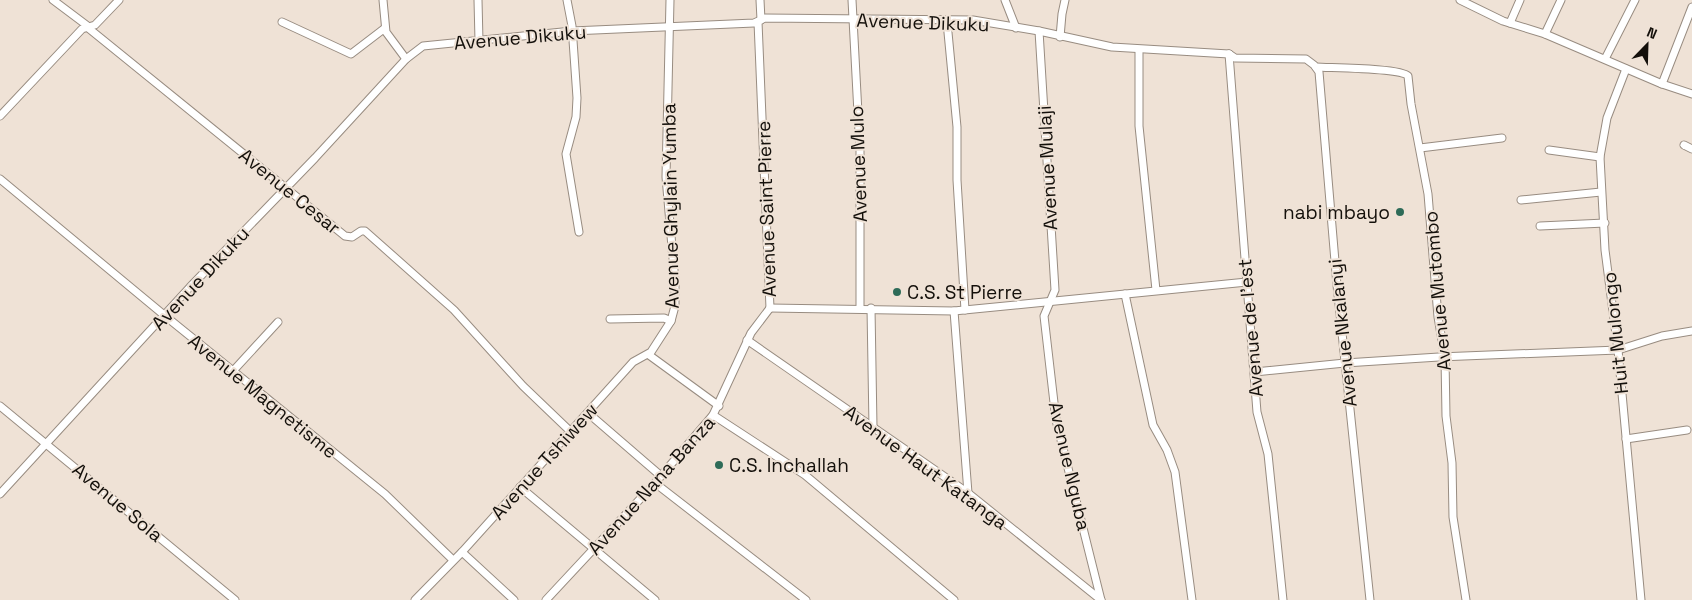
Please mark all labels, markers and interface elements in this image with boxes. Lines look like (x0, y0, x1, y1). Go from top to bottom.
street label: Avenue Dikuku (856, 8, 990, 37)
street label: Avenue Dikuku (453, 19, 587, 56)
north arrow (1622, 20, 1672, 70)
text: N (1644, 23, 1660, 43)
street label: Avenue Ghylain Yumba (656, 103, 685, 309)
street label: Avenue Mulo (844, 105, 873, 223)
street label: Avenue Mulaji (1032, 105, 1063, 231)
street label: Avenue Saint Pierre (751, 120, 782, 298)
street label: Avenue Cesar (234, 143, 346, 240)
place label: nabi mbayo (1283, 200, 1390, 225)
marker: nabi mbayo (1394, 206, 1406, 218)
street label: Avenue Mutombo (1418, 210, 1457, 372)
street label: Avenue Dikuku (146, 221, 255, 335)
street label: Avenue de l'est (1232, 258, 1269, 398)
street label: Avenue Nkalanyi (1322, 258, 1363, 408)
street label: Huit Mulongo (1597, 271, 1634, 395)
place label: C.S. St Pierre (907, 280, 1023, 305)
marker: C.S. St Pierre (891, 286, 903, 298)
street label: Avenue Magnetisme (183, 329, 342, 464)
street label: Avenue Tshiwew (485, 398, 603, 525)
street label: Avenue Haut Katanga (839, 399, 1013, 535)
street label: Avenue Nguba (1043, 399, 1097, 533)
street label: Avenue Nana Banza (582, 410, 721, 560)
place label: C.S. Inchallah (729, 453, 849, 478)
street label: Avenue Sola (67, 457, 168, 548)
marker: C.S. Inchallah (713, 459, 725, 471)

